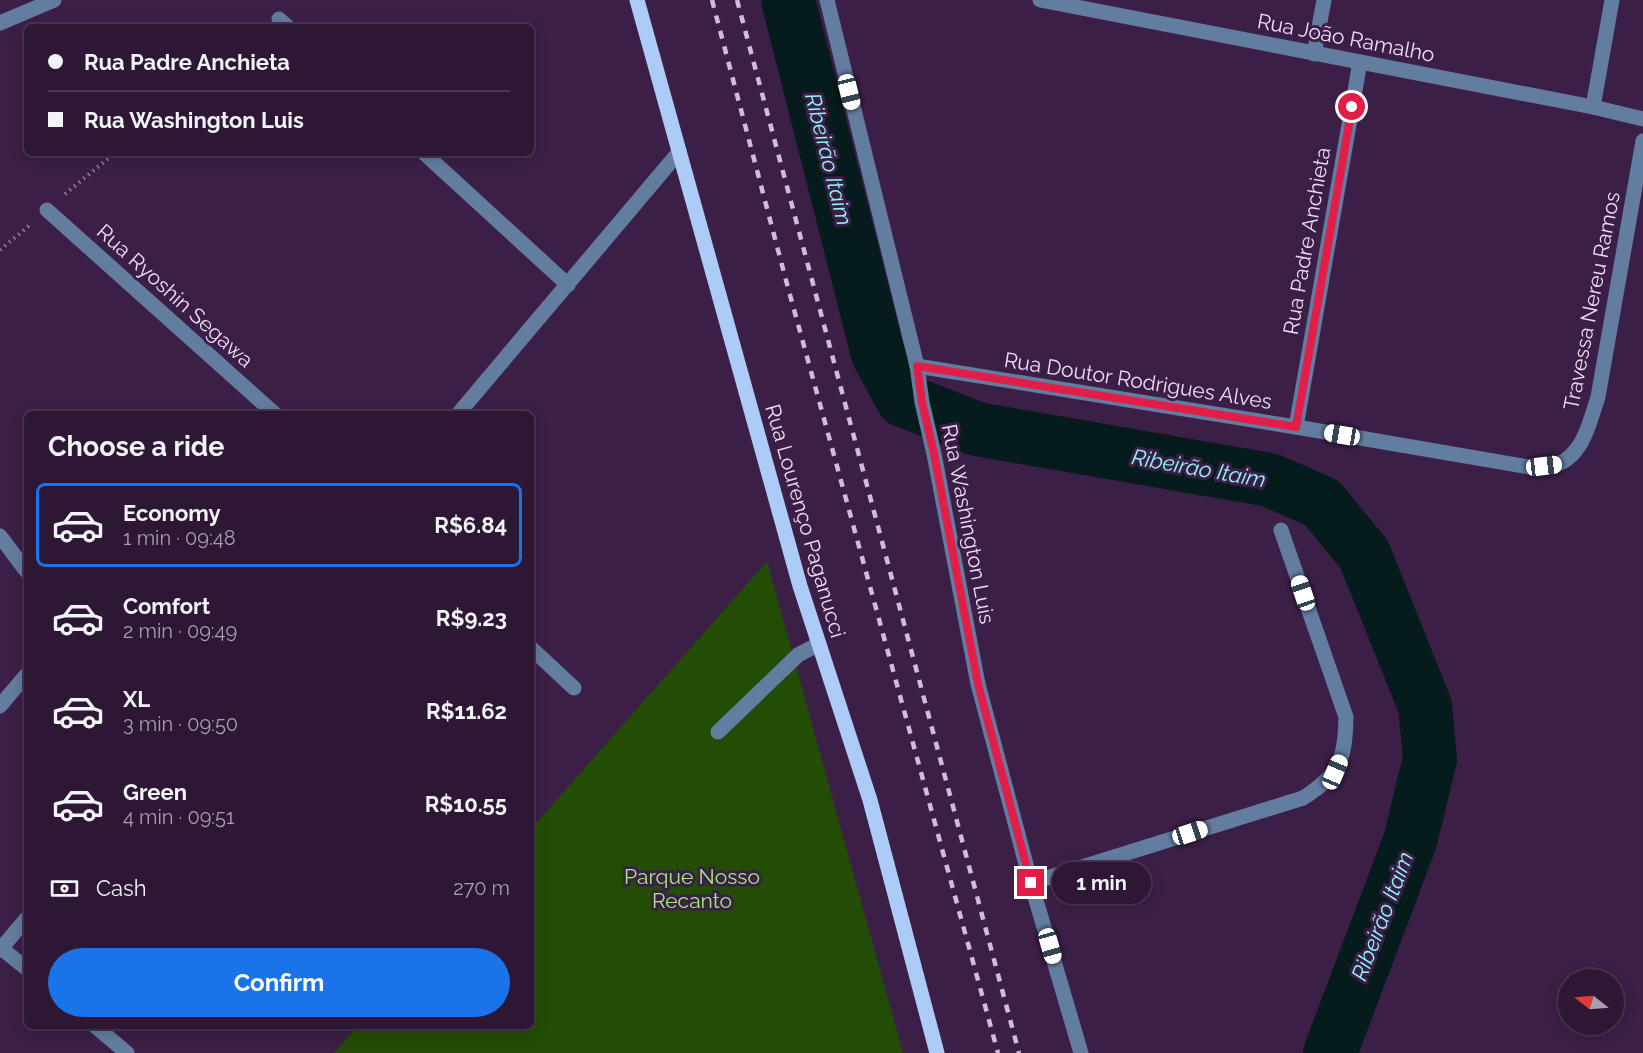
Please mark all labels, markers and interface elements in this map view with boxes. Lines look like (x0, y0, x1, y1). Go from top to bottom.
street label: Rua João Ramalho (1255, 8, 1437, 67)
text: Rua Padre Anchieta (84, 49, 290, 75)
car (836, 72, 862, 112)
water label: Ribeirão Itaim (800, 90, 858, 228)
route start (1338, 93, 1365, 120)
text: Rua Washington Luis (84, 107, 304, 133)
street label: Rua Padre Anchieta (1278, 145, 1335, 337)
street label: Travessa Nereu Ramos (1558, 190, 1625, 412)
street label: Rua Ryoshin Segawa (92, 219, 259, 372)
street label: Rua Doutor Rodrigues Alves (1002, 347, 1274, 414)
street label: Rua Lourenço Paganucci (760, 401, 851, 641)
street label: Rua Washington Luis (937, 422, 1000, 626)
car (1323, 423, 1361, 447)
text: Choose a ride (48, 431, 224, 462)
water label: Ribeirão Itaim (1130, 443, 1268, 493)
car (1525, 455, 1563, 477)
icon: car (51, 498, 105, 552)
text: Economy (123, 500, 221, 526)
text: R$6.84 (434, 512, 507, 538)
text: 1 min · 09:48 (123, 526, 236, 550)
car (1289, 573, 1317, 613)
icon: car (51, 591, 105, 645)
text: Comfort (123, 593, 210, 619)
text: R$9.23 (436, 605, 507, 631)
text: 2 min · 09:49 (123, 619, 237, 643)
icon: car (51, 684, 105, 738)
text: XL (123, 686, 150, 712)
text: R$11.62 (426, 698, 507, 724)
text: 3 min · 09:50 (123, 712, 238, 736)
car (1320, 752, 1350, 792)
icon: car (51, 777, 105, 831)
text: Green (123, 779, 187, 805)
text: R$10.55 (425, 791, 507, 817)
text: 4 min · 09:51 (123, 805, 235, 829)
car (1170, 819, 1210, 847)
water label: Ribeirão Itaim (1346, 848, 1418, 984)
callout: 1 min (1052, 862, 1151, 904)
park label: Parque Nosso Recanto (624, 864, 760, 913)
route end (1017, 869, 1044, 896)
text: 1 min (1076, 871, 1127, 895)
icon: cash (48, 872, 81, 905)
text: Cash (96, 875, 147, 901)
text: 270 m (453, 876, 510, 900)
car (1036, 926, 1064, 966)
button: Confirm (48, 948, 510, 1017)
north arrow (1558, 969, 1624, 1035)
map controls (1558, 969, 1624, 1035)

